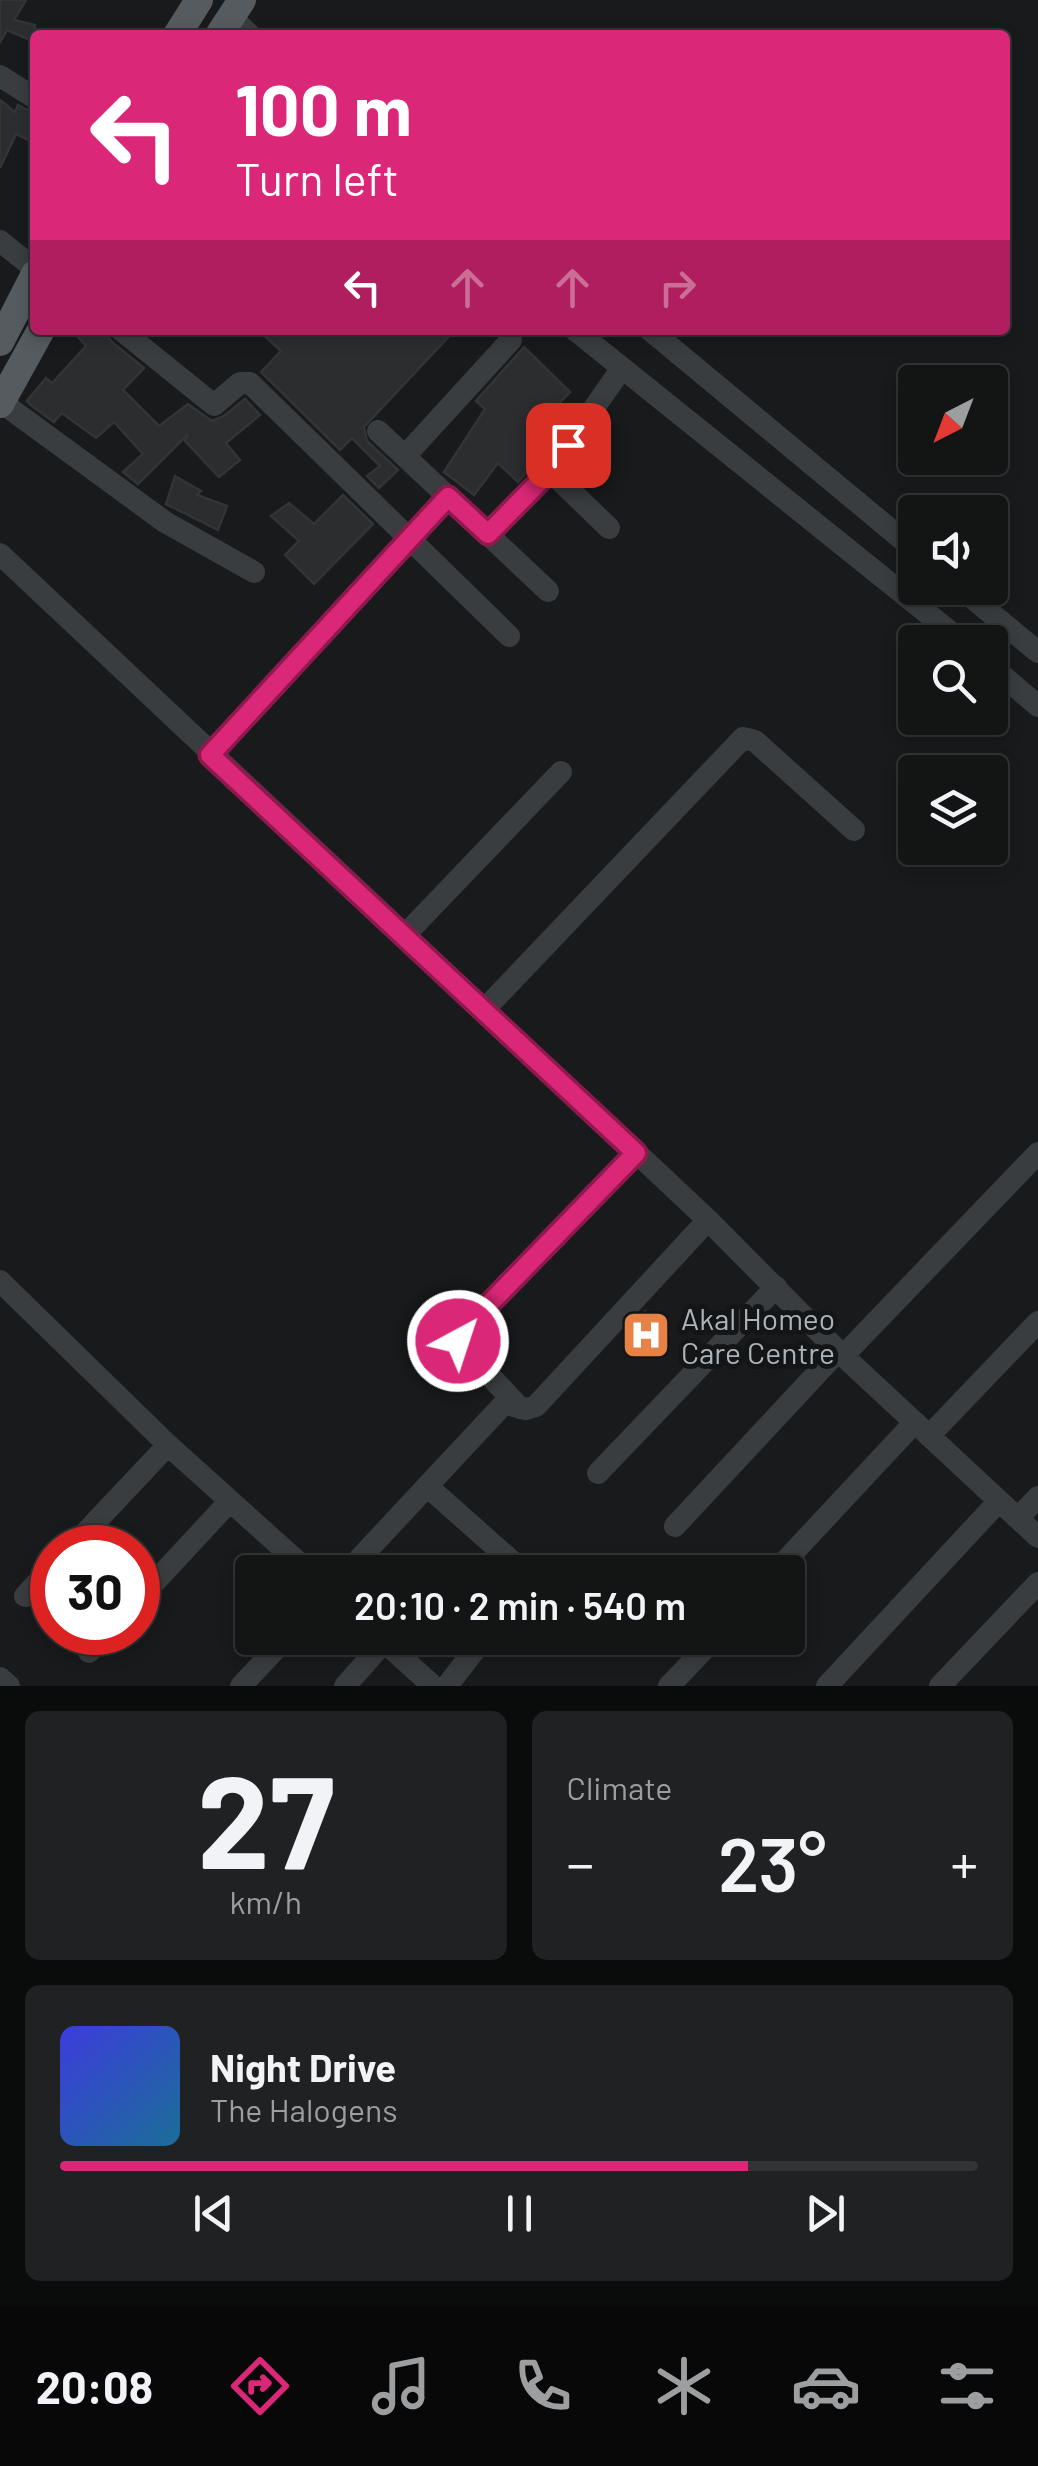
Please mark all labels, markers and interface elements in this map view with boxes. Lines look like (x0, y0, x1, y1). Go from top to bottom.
text: 100 m (235, 66, 412, 150)
icon: left (70, 70, 200, 200)
text: Turn left (235, 151, 399, 205)
icon: left (335, 260, 390, 315)
icon: ahead (440, 260, 495, 315)
icon: ahead (545, 260, 600, 315)
icon: right (650, 260, 705, 315)
north arrow (898, 365, 1008, 475)
map controls (898, 365, 1008, 865)
pin (526, 403, 611, 488)
icon: arrive (541, 418, 596, 473)
button: sound (898, 495, 1008, 605)
button: search (898, 625, 1008, 735)
button: layers (898, 755, 1008, 865)
position arrow (406, 1289, 510, 1393)
place label: Akal Homeo Care Centre (681, 1300, 835, 1370)
hospital icon: Akal Homeo Care Centre (620, 1309, 672, 1361)
speed limit sign: 30 (30, 1525, 160, 1655)
text: 20:10 · 2 min · 540 m (354, 1582, 686, 1628)
text: 27 (197, 1739, 334, 1895)
text: Climate (567, 1768, 672, 1806)
text: 23° (718, 1817, 827, 1907)
text: − (567, 1829, 594, 1895)
text: + (950, 1829, 978, 1895)
text: km/h (230, 1882, 302, 1920)
text: Night Drive (210, 2044, 396, 2090)
text: The Halogens (210, 2090, 398, 2128)
icon: previous (186, 2186, 241, 2241)
icon: pause (492, 2186, 547, 2241)
icon: next (798, 2186, 853, 2241)
icon: directions (225, 2351, 295, 2421)
icon: music (366, 2351, 436, 2421)
icon: phone (508, 2351, 578, 2421)
icon: climate (649, 2351, 719, 2421)
icon: car (791, 2351, 861, 2421)
icon: filters (932, 2351, 1002, 2421)
text: 20:08 (36, 2359, 153, 2413)

